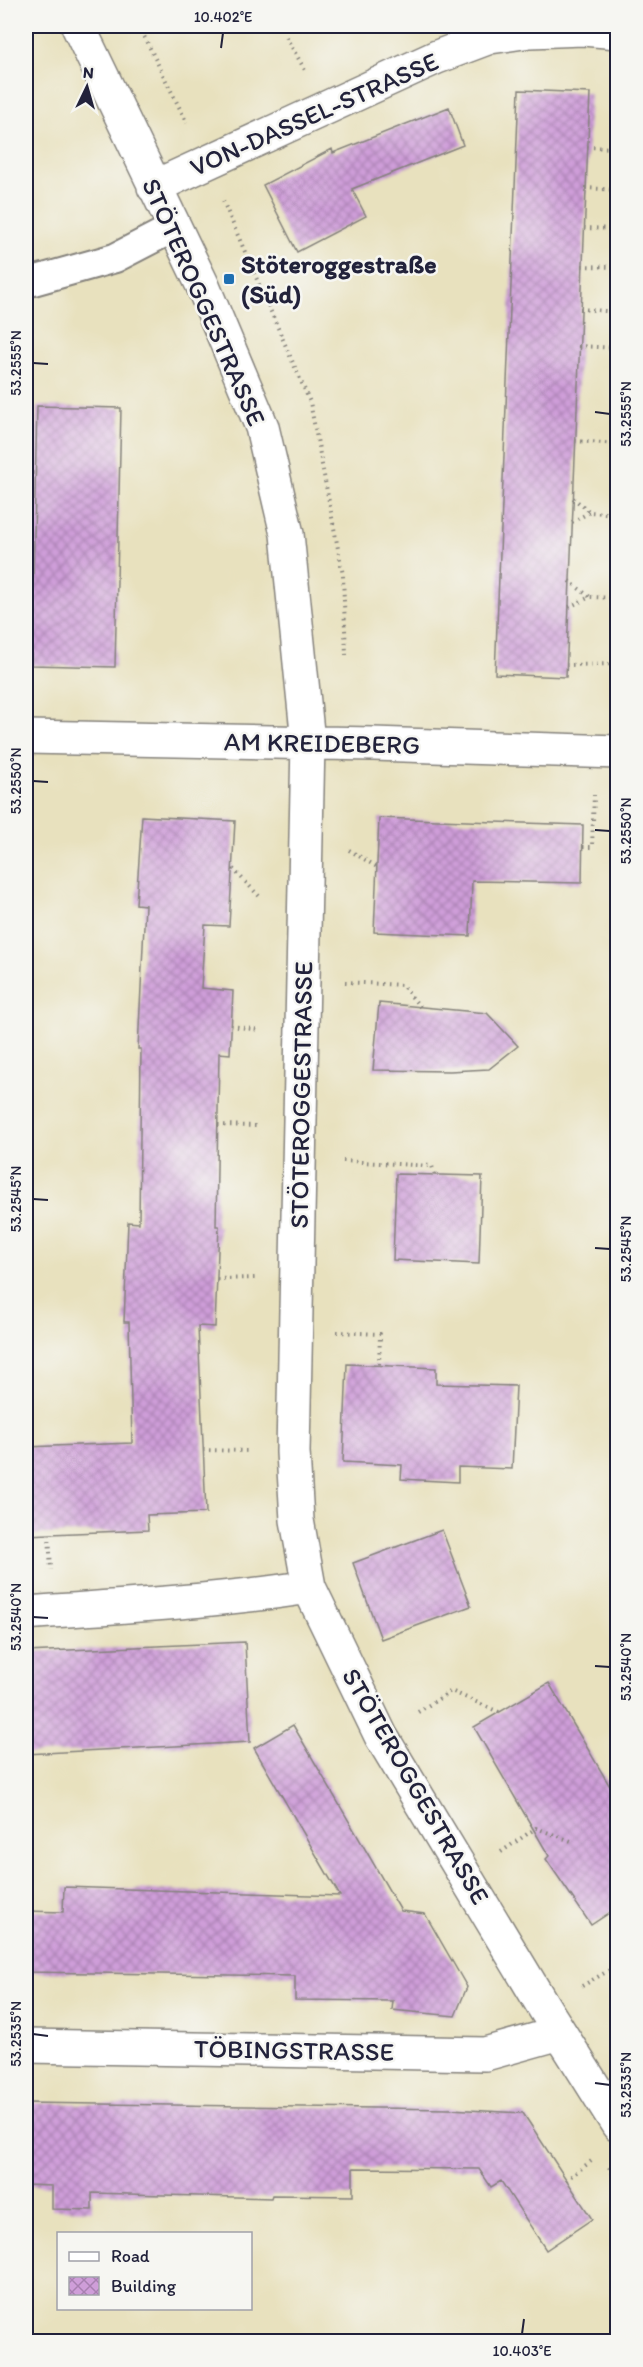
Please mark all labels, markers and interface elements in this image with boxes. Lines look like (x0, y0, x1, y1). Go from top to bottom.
text: 10.402°E (194, 8, 252, 26)
street label: VON-DASSEL-STRASSE (185, 45, 443, 183)
north arrow (57, 57, 117, 117)
text: N (82, 63, 94, 82)
street label: STÖTEROGGESTRASSE (135, 173, 273, 431)
place label: Stöteroggestraße (Süd) (241, 248, 437, 310)
marker: Stöteroggestraße (Süd) (222, 272, 236, 286)
text: 53.2555°N (7, 330, 25, 396)
text: 53.2555°N (617, 381, 635, 447)
street label: AM KREIDEBERG (224, 725, 420, 761)
text: 53.2550°N (7, 747, 25, 815)
text: 53.2550°N (617, 797, 635, 865)
street label: STÖTEROGGESTRASSE (283, 961, 319, 1229)
text: 53.2545°N (7, 1166, 25, 1232)
text: 53.2545°N (617, 1216, 635, 1282)
text: 53.2540°N (7, 1583, 25, 1651)
text: 53.2540°N (617, 1633, 635, 1701)
street label: STÖTEROGGESTRASSE (335, 1662, 497, 1910)
text: 53.2535°N (7, 2001, 25, 2067)
street label: TÖBINGSTRASSE (194, 2032, 394, 2068)
text: 53.2535°N (617, 2052, 635, 2118)
legend (57, 2232, 252, 2310)
text: Road (111, 2245, 150, 2267)
text: Building (111, 2275, 177, 2297)
text: 10.403°E (492, 2342, 552, 2360)

